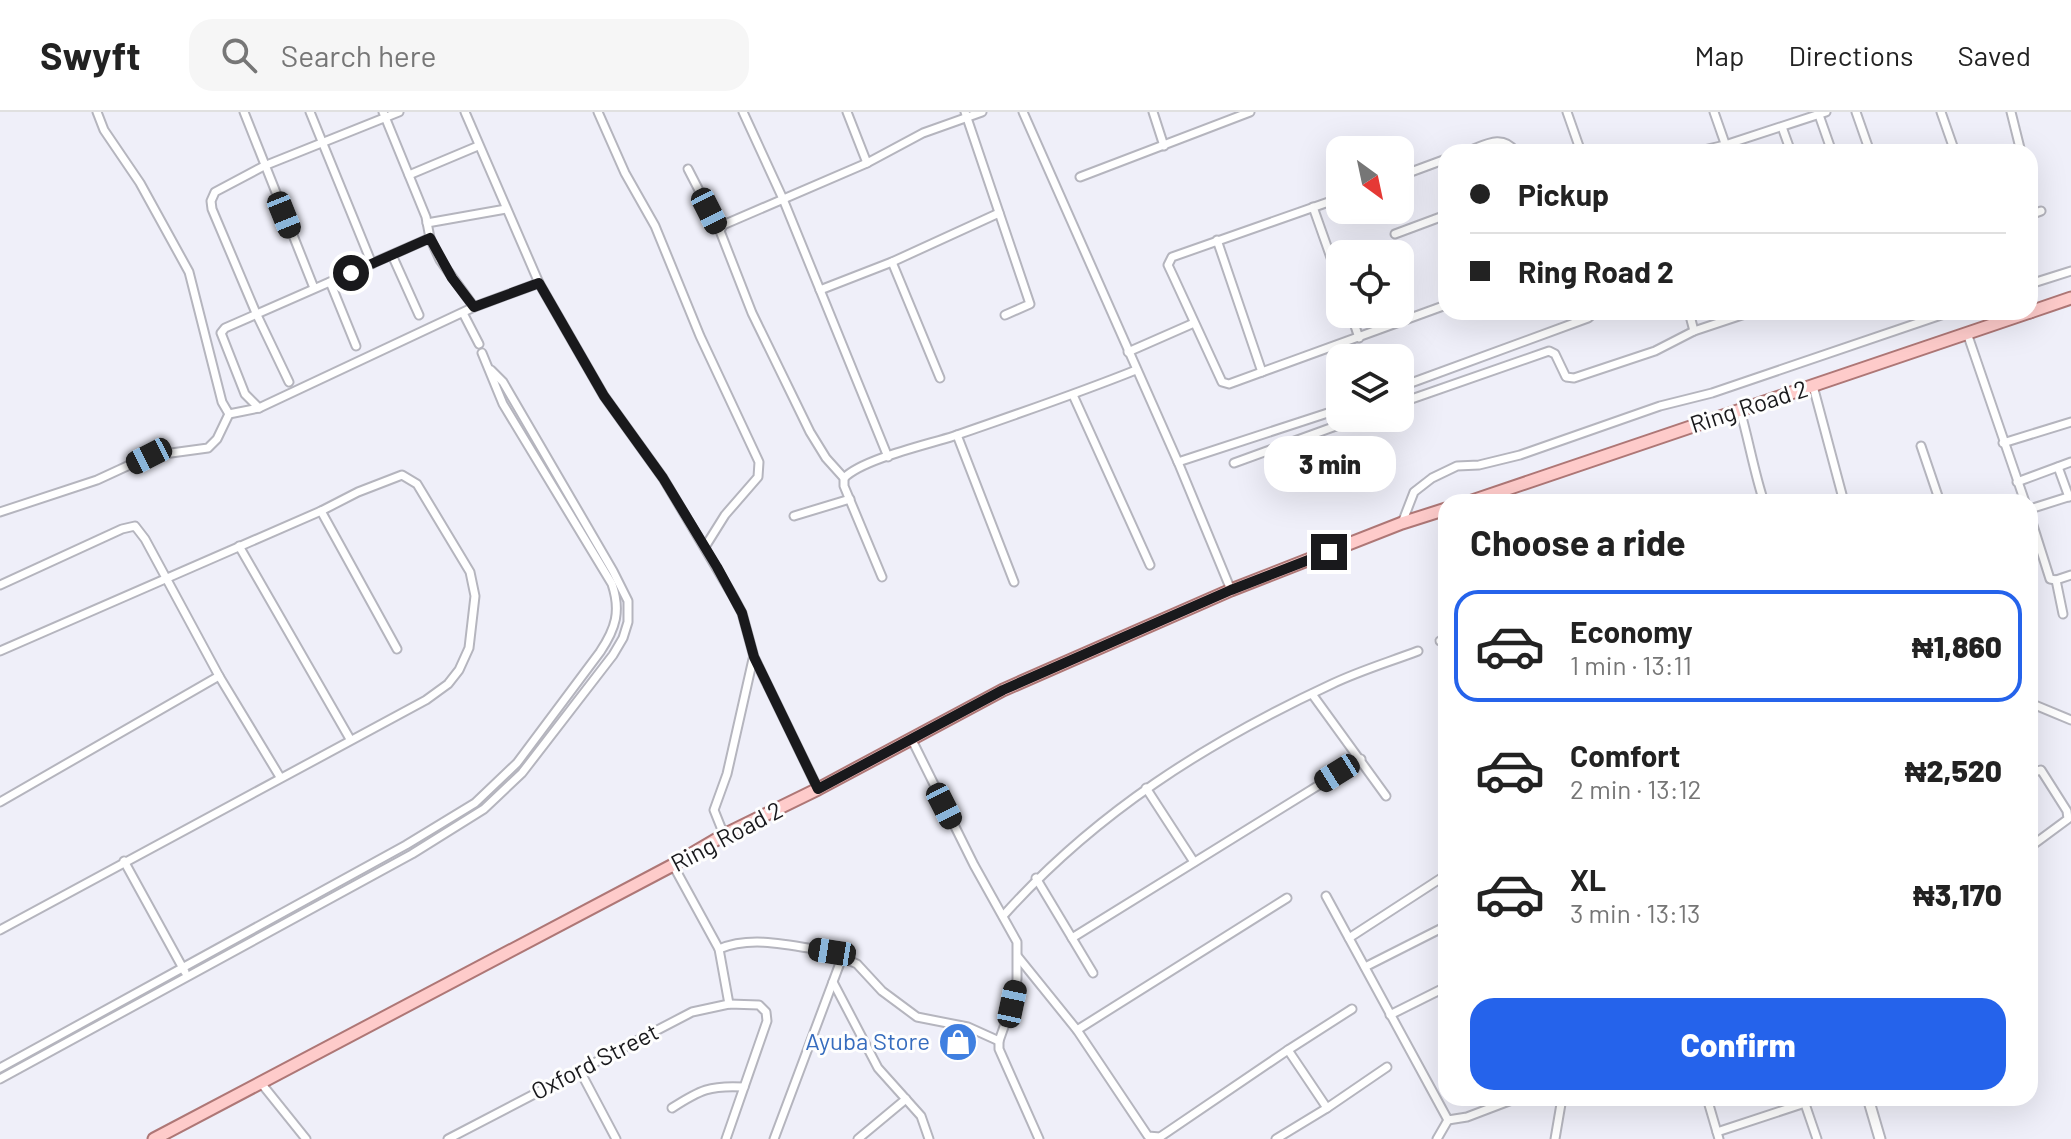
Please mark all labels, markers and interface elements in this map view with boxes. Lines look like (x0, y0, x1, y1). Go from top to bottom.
search box (189, 19, 749, 91)
text: Swyft (40, 32, 141, 78)
icon: search (217, 33, 261, 77)
text: Search here (281, 37, 437, 73)
text: Map (1695, 38, 1744, 72)
text: Directions (1788, 38, 1914, 72)
text: Saved (1958, 38, 2031, 72)
north arrow (1326, 136, 1414, 224)
map controls (1326, 136, 1414, 432)
text: Pickup (1518, 176, 1609, 212)
car (687, 184, 731, 238)
car (264, 188, 304, 242)
button: locate (1326, 240, 1414, 328)
text: Ring Road 2 (1518, 253, 1674, 289)
route start (333, 255, 369, 291)
button: layers (1326, 344, 1414, 432)
street label: Ring Road 2 (1686, 373, 1811, 438)
car (122, 434, 176, 478)
callout: 3 min (1263, 436, 1395, 492)
text: 3 min (1299, 448, 1361, 479)
text: Choose a ride (1470, 520, 1686, 563)
route end (1311, 534, 1347, 570)
icon: car (1474, 610, 1546, 682)
text: Economy (1570, 613, 1693, 649)
text: ₦1,860 (1912, 628, 2002, 664)
text: 1 min · 13:11 (1570, 649, 1692, 680)
icon: car (1474, 734, 1546, 806)
text: Comfort (1570, 737, 1680, 773)
car (1310, 750, 1364, 796)
text: ₦2,520 (1905, 752, 2002, 788)
text: 2 min · 13:12 (1570, 773, 1701, 804)
car (922, 779, 966, 833)
street label: Ring Road 2 (666, 794, 787, 877)
icon: car (1474, 858, 1546, 930)
text: XL (1570, 861, 1606, 897)
text: ₦3,170 (1913, 876, 2002, 912)
text: 3 min · 13:13 (1570, 897, 1700, 928)
car (806, 936, 858, 968)
car (995, 978, 1029, 1030)
button: Confirm (1470, 998, 2006, 1090)
street label: Oxford Street (526, 1016, 663, 1105)
shop icon: Ayuba Store (937, 1021, 979, 1063)
place label: Ayuba Store (805, 1026, 930, 1055)

